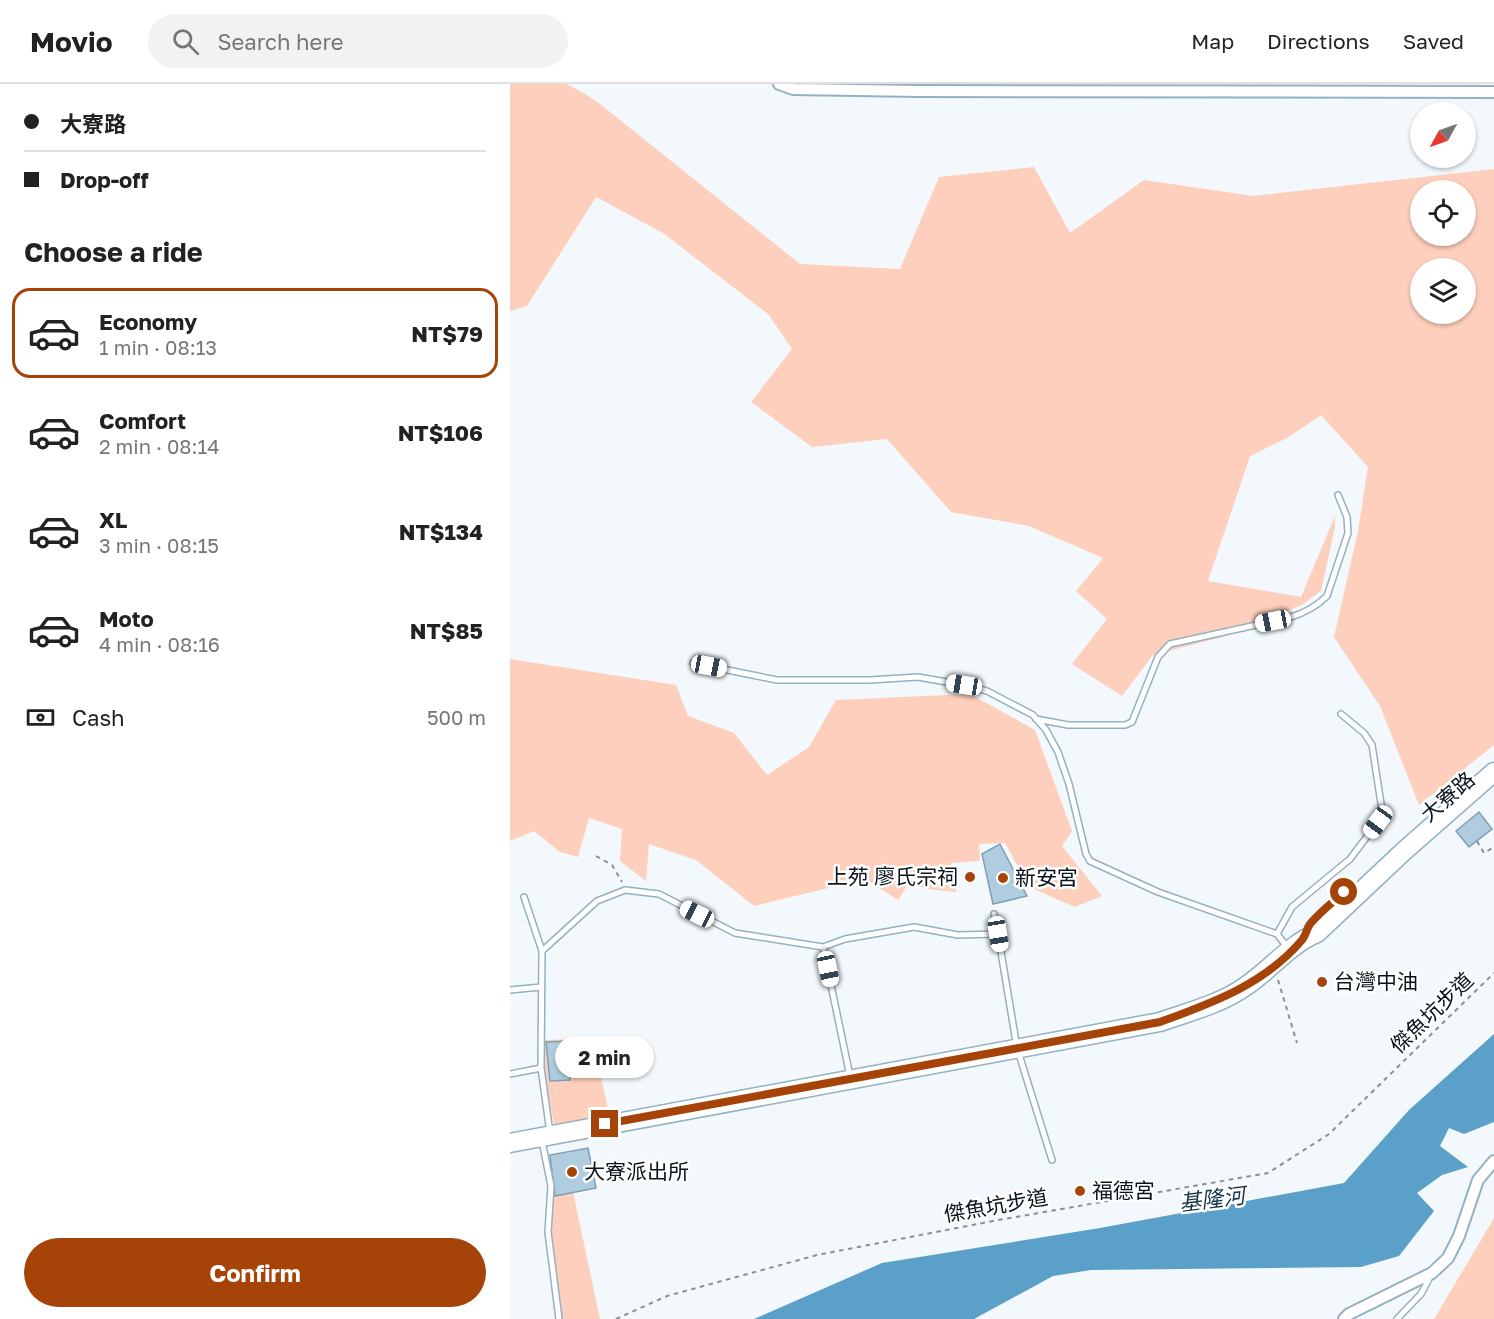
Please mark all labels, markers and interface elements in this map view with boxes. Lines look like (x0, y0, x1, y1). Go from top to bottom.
search box (148, 14, 568, 68)
text: Movio (30, 25, 112, 58)
icon: search (169, 25, 202, 58)
text: Search here (217, 28, 344, 55)
text: Map (1191, 28, 1234, 54)
text: Directions (1267, 28, 1370, 54)
text: Saved (1403, 28, 1464, 54)
north arrow (1410, 102, 1476, 168)
map controls (1410, 102, 1476, 324)
text: 大寮路 (60, 110, 126, 137)
text: Drop-off (60, 166, 149, 193)
button: locate (1410, 180, 1476, 246)
text: Choose a ride (24, 236, 203, 268)
button: layers (1410, 258, 1476, 324)
icon: car (27, 306, 81, 360)
text: Economy (99, 308, 197, 335)
text: NT$79 (411, 320, 483, 347)
text: 1 min · 08:13 (99, 335, 217, 359)
icon: car (27, 405, 81, 459)
text: Comfort (99, 407, 186, 434)
text: NT$106 (398, 419, 483, 446)
text: 2 min · 08:14 (99, 434, 219, 458)
icon: car (27, 504, 81, 558)
text: XL (99, 506, 127, 533)
text: NT$134 (399, 518, 483, 545)
text: 3 min · 08:15 (99, 533, 219, 557)
icon: car (27, 603, 81, 657)
text: Moto (99, 605, 154, 632)
car (1254, 609, 1292, 633)
text: NT$85 (410, 617, 483, 644)
text: 4 min · 08:16 (99, 632, 220, 656)
car (690, 654, 728, 678)
car (945, 673, 983, 697)
icon: cash (24, 701, 57, 734)
text: Cash (72, 704, 125, 731)
text: 500 m (427, 705, 486, 729)
street label: 大寮路 (1415, 766, 1480, 827)
car (1360, 802, 1396, 842)
place label: 上苑 廖氏宗祠 (827, 863, 958, 889)
place label: 新安宮 (1015, 864, 1078, 890)
marker: 上苑 廖氏宗祠 (963, 870, 977, 884)
marker: 新安宮 (996, 871, 1010, 885)
route start (1330, 878, 1357, 905)
car (677, 898, 717, 930)
car (986, 915, 1010, 953)
car (815, 950, 841, 988)
street label: 傑魚坑步道 (1385, 966, 1478, 1058)
place label: 台灣中油 (1334, 968, 1418, 994)
marker: 台灣中油 (1315, 975, 1329, 989)
callout: 2 min (556, 1037, 654, 1079)
text: 2 min (578, 1045, 631, 1069)
route end (591, 1110, 618, 1137)
place label: 大寮派出所 (584, 1158, 689, 1184)
marker: 大寮派出所 (565, 1165, 579, 1179)
place label: 福德宮 (1092, 1177, 1155, 1203)
water label: 基隆河 (1178, 1181, 1250, 1216)
street label: 傑魚坑步道 (942, 1183, 1050, 1227)
marker: 福德宮 (1073, 1184, 1087, 1198)
button: Confirm (24, 1238, 486, 1307)

